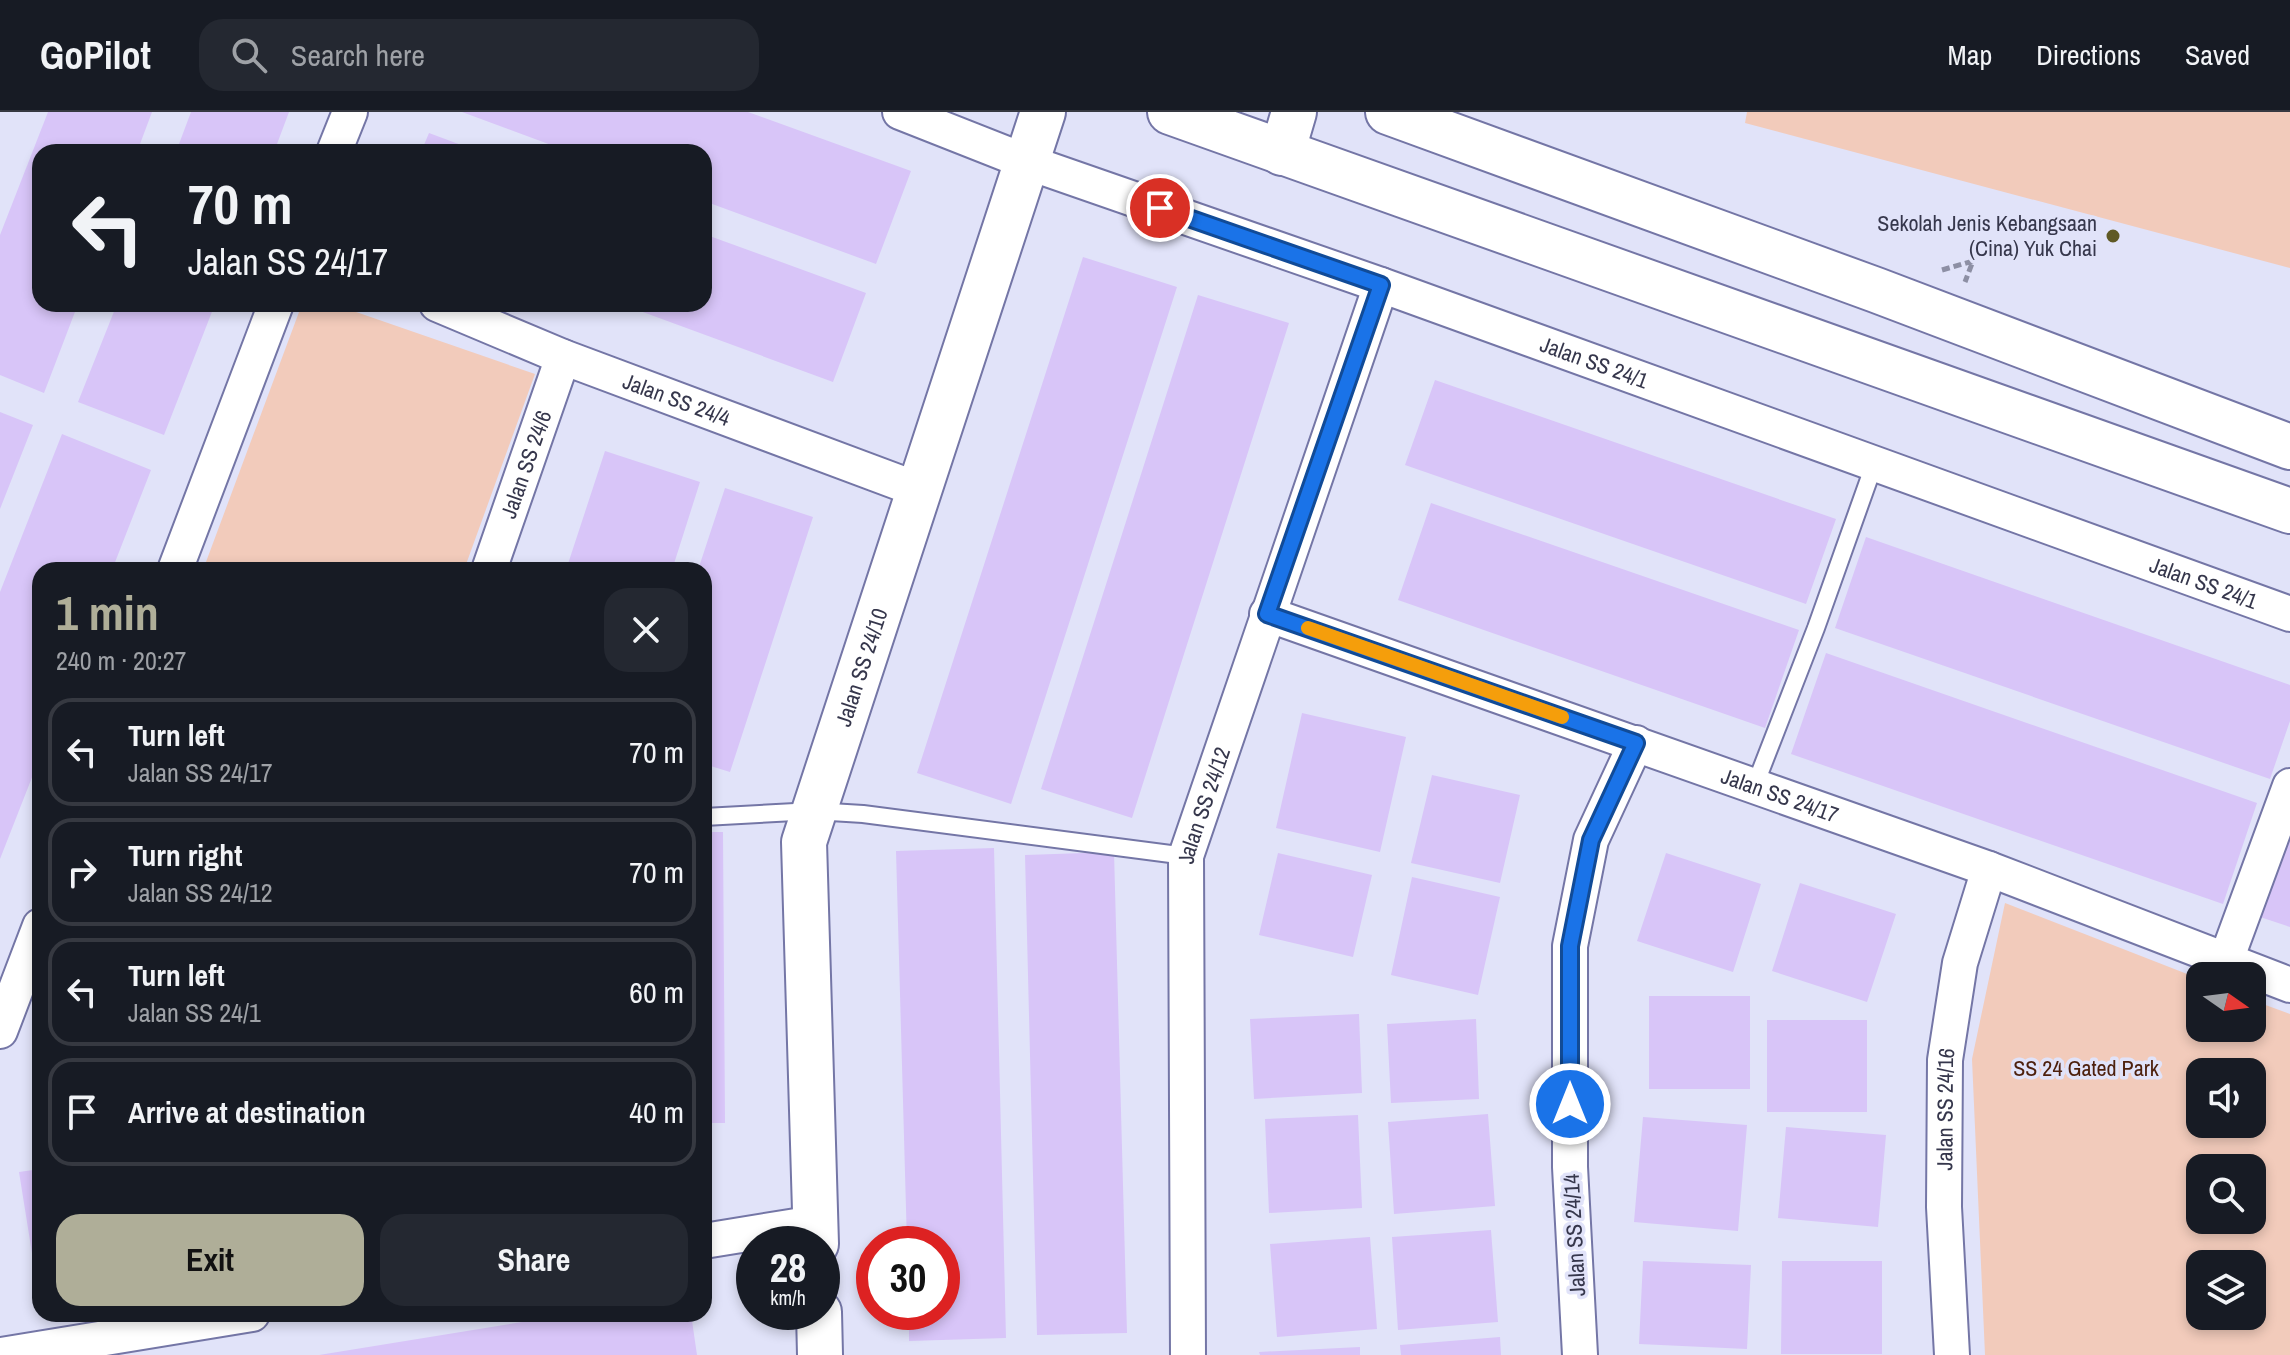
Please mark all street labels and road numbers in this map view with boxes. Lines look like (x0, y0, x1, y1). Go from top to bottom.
street label: Jalan SS 24/1 (1536, 329, 1652, 395)
street label: Jalan SS 24/4 (619, 366, 735, 433)
street label: Jalan SS 24/6 (493, 406, 558, 522)
street label: Jalan SS 24/1 (2146, 549, 2262, 616)
street label: Jalan SS 24/10 (828, 604, 895, 730)
street label: Jalan SS 24/12 (1171, 743, 1237, 864)
street label: Jalan SS 24/17 (1717, 761, 1843, 830)
street label: Jalan SS 24/16 (1929, 1046, 1962, 1171)
street label: Jalan SS 24/14 (1556, 1173, 1592, 1297)

